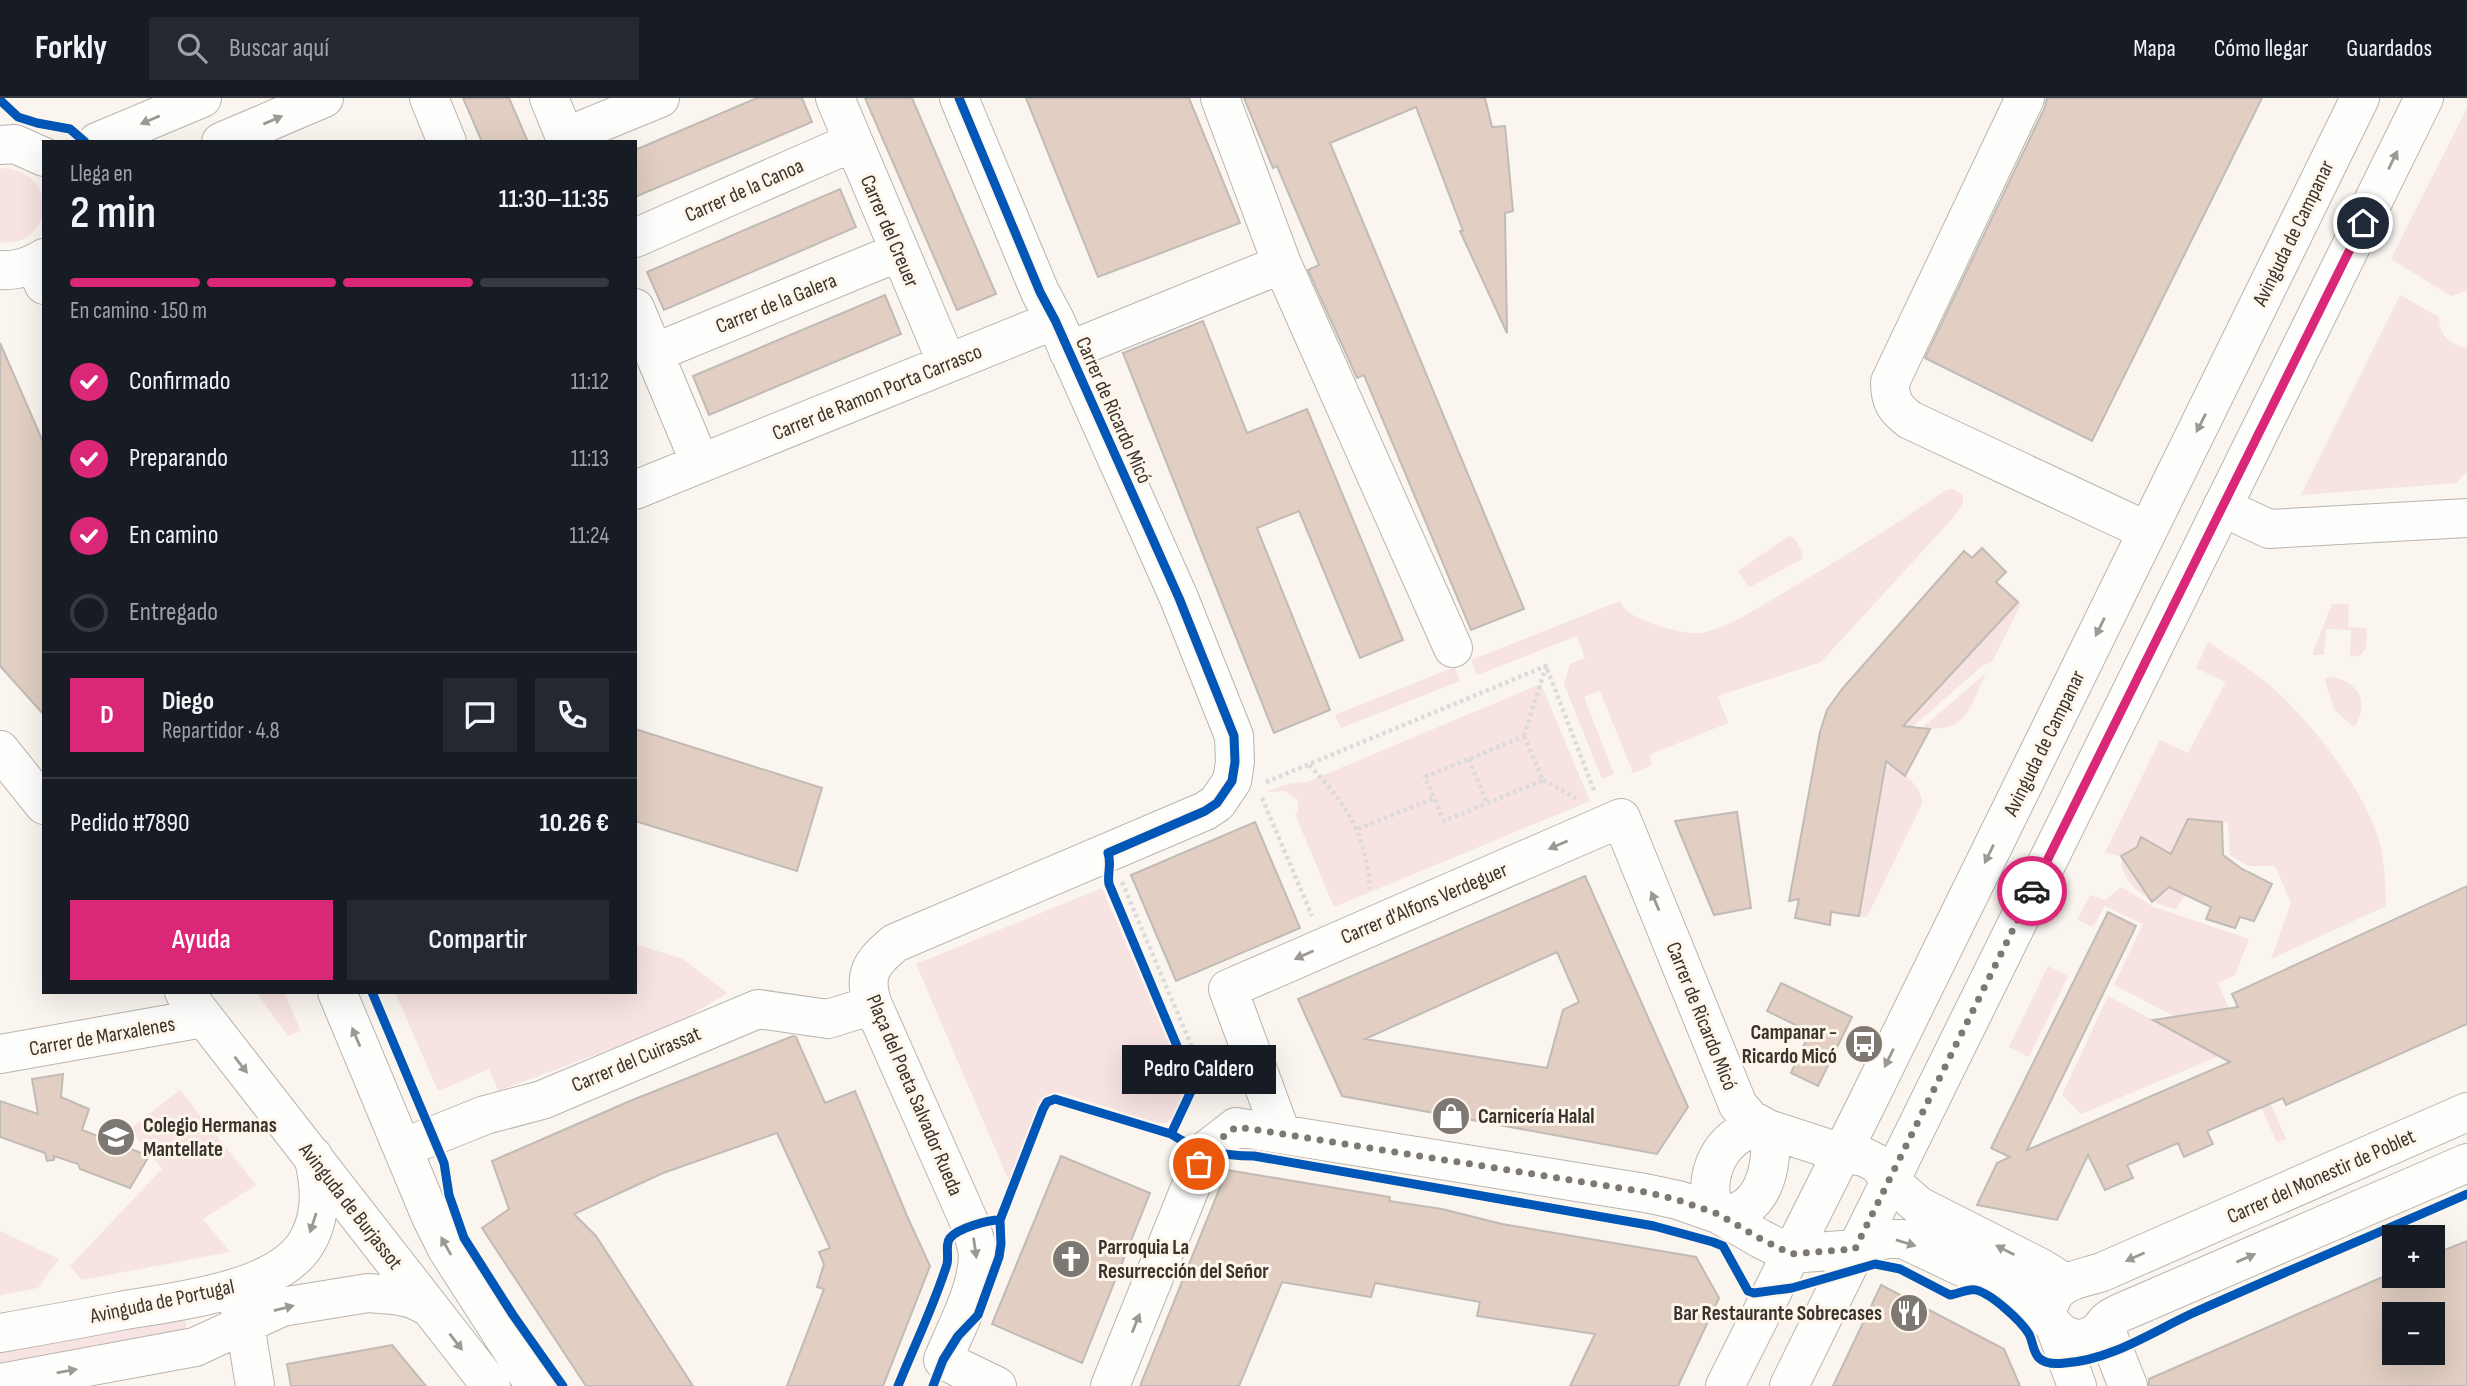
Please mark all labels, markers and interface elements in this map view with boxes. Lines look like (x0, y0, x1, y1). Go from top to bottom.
search box (149, 17, 639, 80)
text: Forkly (35, 28, 107, 68)
icon: search (173, 29, 211, 67)
text: Buscar aquí (229, 33, 329, 64)
text: Mapa (2133, 34, 2176, 63)
text: Cómo llegar (2214, 34, 2308, 63)
text: Guardados (2346, 34, 2432, 63)
one-way arrow (262, 114, 283, 125)
one-way arrow (139, 115, 160, 126)
one-way arrow (2388, 150, 2399, 170)
street label: Carrer de la Canoa (681, 153, 807, 228)
street label: Avinguda de Campanar (2247, 156, 2340, 311)
text: Llega en (70, 160, 133, 188)
street label: Carrer del Creuer (855, 171, 924, 291)
text: 11:30–11:35 (499, 184, 609, 215)
text: 2 min (70, 186, 156, 241)
pin (2333, 193, 2393, 253)
icon: home (2344, 204, 2382, 242)
street label: Carrer de la Galera (712, 268, 840, 339)
text: En camino · 150 m (70, 297, 207, 325)
street label: Carrer de Ricardo Micó (1070, 333, 1157, 487)
street label: Carrer de Ramon Porta Carrasco (769, 339, 986, 446)
icon: check (70, 363, 108, 401)
text: Confirmado (129, 366, 230, 397)
text: 11:12 (571, 368, 609, 396)
one-way arrow (2195, 413, 2206, 433)
icon: check (70, 440, 108, 478)
text: Preparando (129, 443, 228, 474)
text: 11:13 (571, 445, 609, 473)
icon: check (70, 517, 108, 555)
text: En camino (129, 520, 219, 551)
text: 11:24 (570, 522, 609, 550)
text: Entregado (129, 597, 218, 628)
one-way arrow (2094, 617, 2106, 637)
street label: Avinguda de Campanar (1998, 666, 2091, 821)
button: chat (443, 678, 517, 752)
button: phone (535, 678, 609, 752)
text: Diego (162, 686, 214, 717)
text: D (100, 700, 114, 731)
text: Repartidor · 4.8 (162, 717, 280, 745)
text: Pedido #7890 (70, 808, 190, 839)
text: 10.26 € (540, 808, 609, 839)
one-way arrow (1548, 839, 1568, 851)
one-way arrow (1984, 844, 1995, 864)
courier (1997, 856, 2067, 926)
street label: Carrer d'Alfons Verdeguer (1337, 857, 1511, 950)
icon: car (2013, 872, 2051, 910)
one-way arrow (1649, 890, 1660, 911)
button: Ayuda (70, 900, 333, 980)
button: Compartir (347, 900, 609, 980)
street label: Carrer de Ricardo Micó (1660, 938, 1743, 1094)
one-way arrow (1294, 950, 1315, 961)
street label: Plaça del Poeta Salvador Rueda (861, 991, 968, 1200)
street label: Carrer de Marxalenes (27, 1011, 177, 1062)
place label: Campanar - Ricardo Micó (1742, 1020, 1837, 1069)
street label: Carrer del Cuirassat (568, 1021, 704, 1098)
bus stop icon: Campanar - Ricardo Micó (1843, 1023, 1885, 1065)
one-way arrow (350, 1027, 362, 1047)
callout: Pedro Caldero (1122, 1045, 1276, 1094)
one-way arrow (1884, 1048, 1895, 1068)
text: Pedro Caldero (1144, 1055, 1254, 1083)
one-way arrow (233, 1057, 248, 1074)
shop icon: Carnicería Halal (1430, 1095, 1472, 1137)
place label: Carnicería Halal (1478, 1104, 1595, 1129)
place label: Colegio Hermanas Mantellate (143, 1113, 277, 1162)
school or university icon: Colegio Hermanas Mantellate (95, 1116, 137, 1158)
street label: Carrer del Monestir de Poblet (2223, 1124, 2419, 1229)
pin (1169, 1134, 1229, 1194)
street label: Avinguda de Burjassot (293, 1137, 408, 1275)
icon: bag (1180, 1145, 1218, 1183)
one-way arrow (308, 1212, 318, 1233)
map controls (2382, 1225, 2445, 1365)
button: + (2382, 1225, 2445, 1288)
place label: Parroquia La Resurrección del Señor (1098, 1235, 1269, 1284)
one-way arrow (440, 1236, 452, 1255)
one-way arrow (970, 1237, 981, 1259)
church icon: Parroquia La Resurrección del Señor (1050, 1238, 1092, 1280)
one-way arrow (1896, 1238, 1917, 1248)
one-way arrow (1995, 1244, 2015, 1256)
one-way arrow (2125, 1252, 2146, 1263)
one-way arrow (2236, 1253, 2257, 1264)
street label: Avinguda de Portugal (87, 1274, 236, 1329)
restaurant icon: Bar Restaurante Sobrecases (1888, 1292, 1930, 1334)
place label: Bar Restaurante Sobrecases (1673, 1301, 1882, 1326)
one-way arrow (273, 1302, 295, 1313)
button: − (2382, 1302, 2445, 1365)
one-way arrow (1130, 1312, 1141, 1333)
one-way arrow (449, 1332, 464, 1350)
one-way arrow (56, 1365, 78, 1376)

